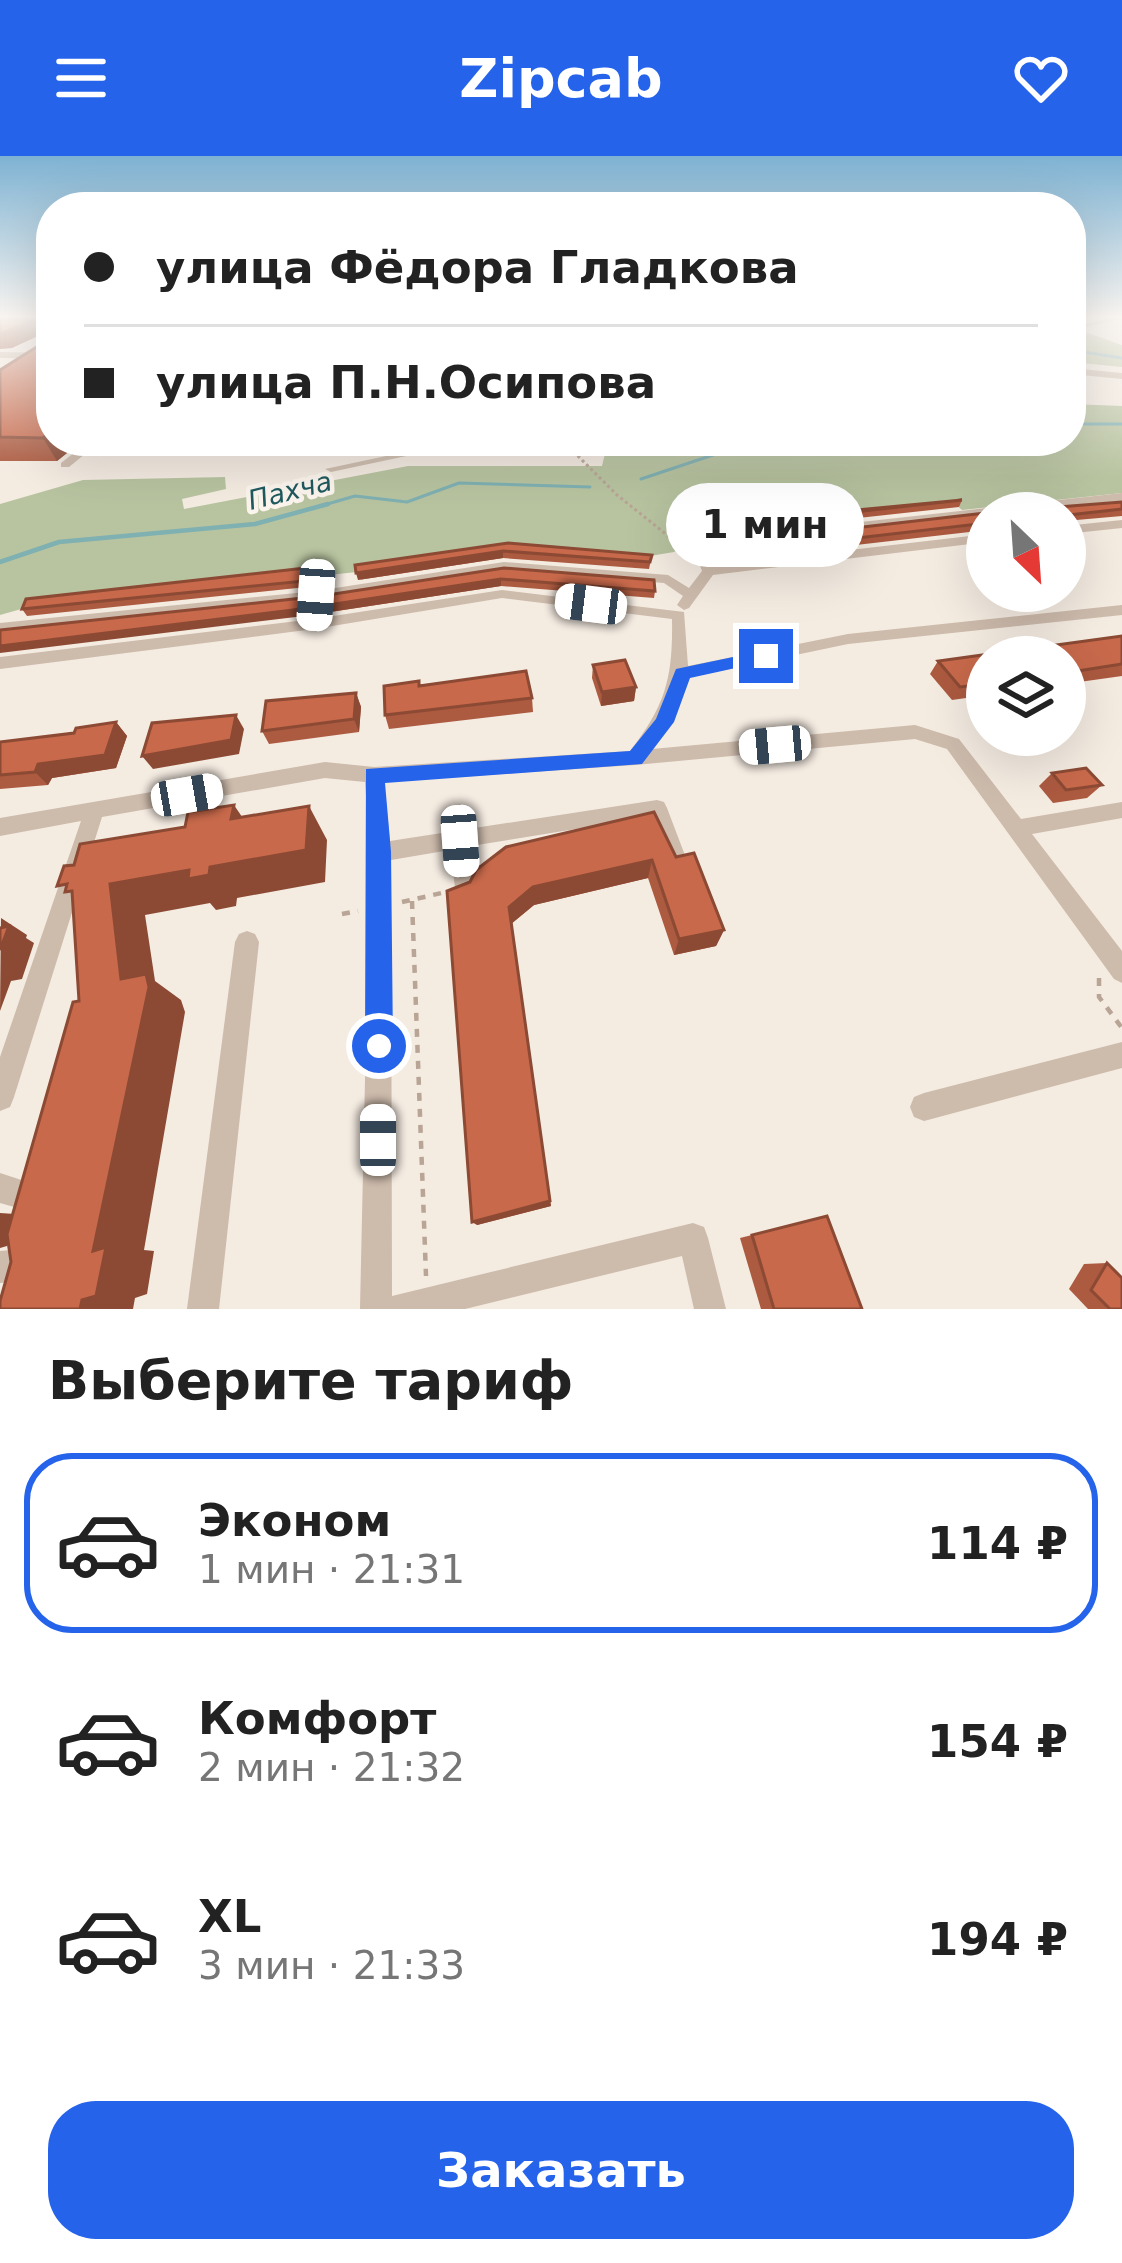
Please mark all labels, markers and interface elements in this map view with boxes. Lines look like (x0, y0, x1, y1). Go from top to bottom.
icon: menu (48, 45, 114, 111)
icon: heart (1008, 45, 1074, 111)
text: Zipcab (459, 47, 663, 110)
text: улица Фёдора Гладкова (156, 241, 799, 294)
text: улица П.Н.Осипова (156, 356, 656, 409)
water label: Пахча (245, 465, 335, 516)
callout: 1 мин (667, 482, 865, 566)
north arrow (966, 492, 1086, 612)
map controls (966, 492, 1086, 756)
text: 1 мин (702, 502, 828, 547)
car (296, 558, 336, 632)
car (553, 582, 629, 626)
route end (739, 629, 793, 683)
button: layers (966, 636, 1086, 756)
car (738, 724, 812, 766)
car (148, 771, 226, 819)
car (440, 804, 480, 878)
route start (352, 1019, 406, 1073)
car (360, 1104, 396, 1176)
text: Выберите тариф (48, 1349, 573, 1412)
icon: car (54, 1489, 162, 1597)
text: Эконом (198, 1494, 391, 1547)
text: 114 ₽ (927, 1517, 1068, 1570)
text: 1 мин · 21:31 (198, 1547, 465, 1592)
icon: car (54, 1687, 162, 1795)
text: Комфорт (198, 1692, 436, 1745)
text: 154 ₽ (927, 1715, 1068, 1768)
text: 2 мин · 21:32 (198, 1745, 465, 1790)
icon: car (54, 1885, 162, 1993)
text: XL (198, 1890, 261, 1943)
text: 194 ₽ (927, 1913, 1068, 1966)
text: 3 мин · 21:33 (198, 1943, 465, 1988)
button: Заказать (48, 2101, 1074, 2239)

